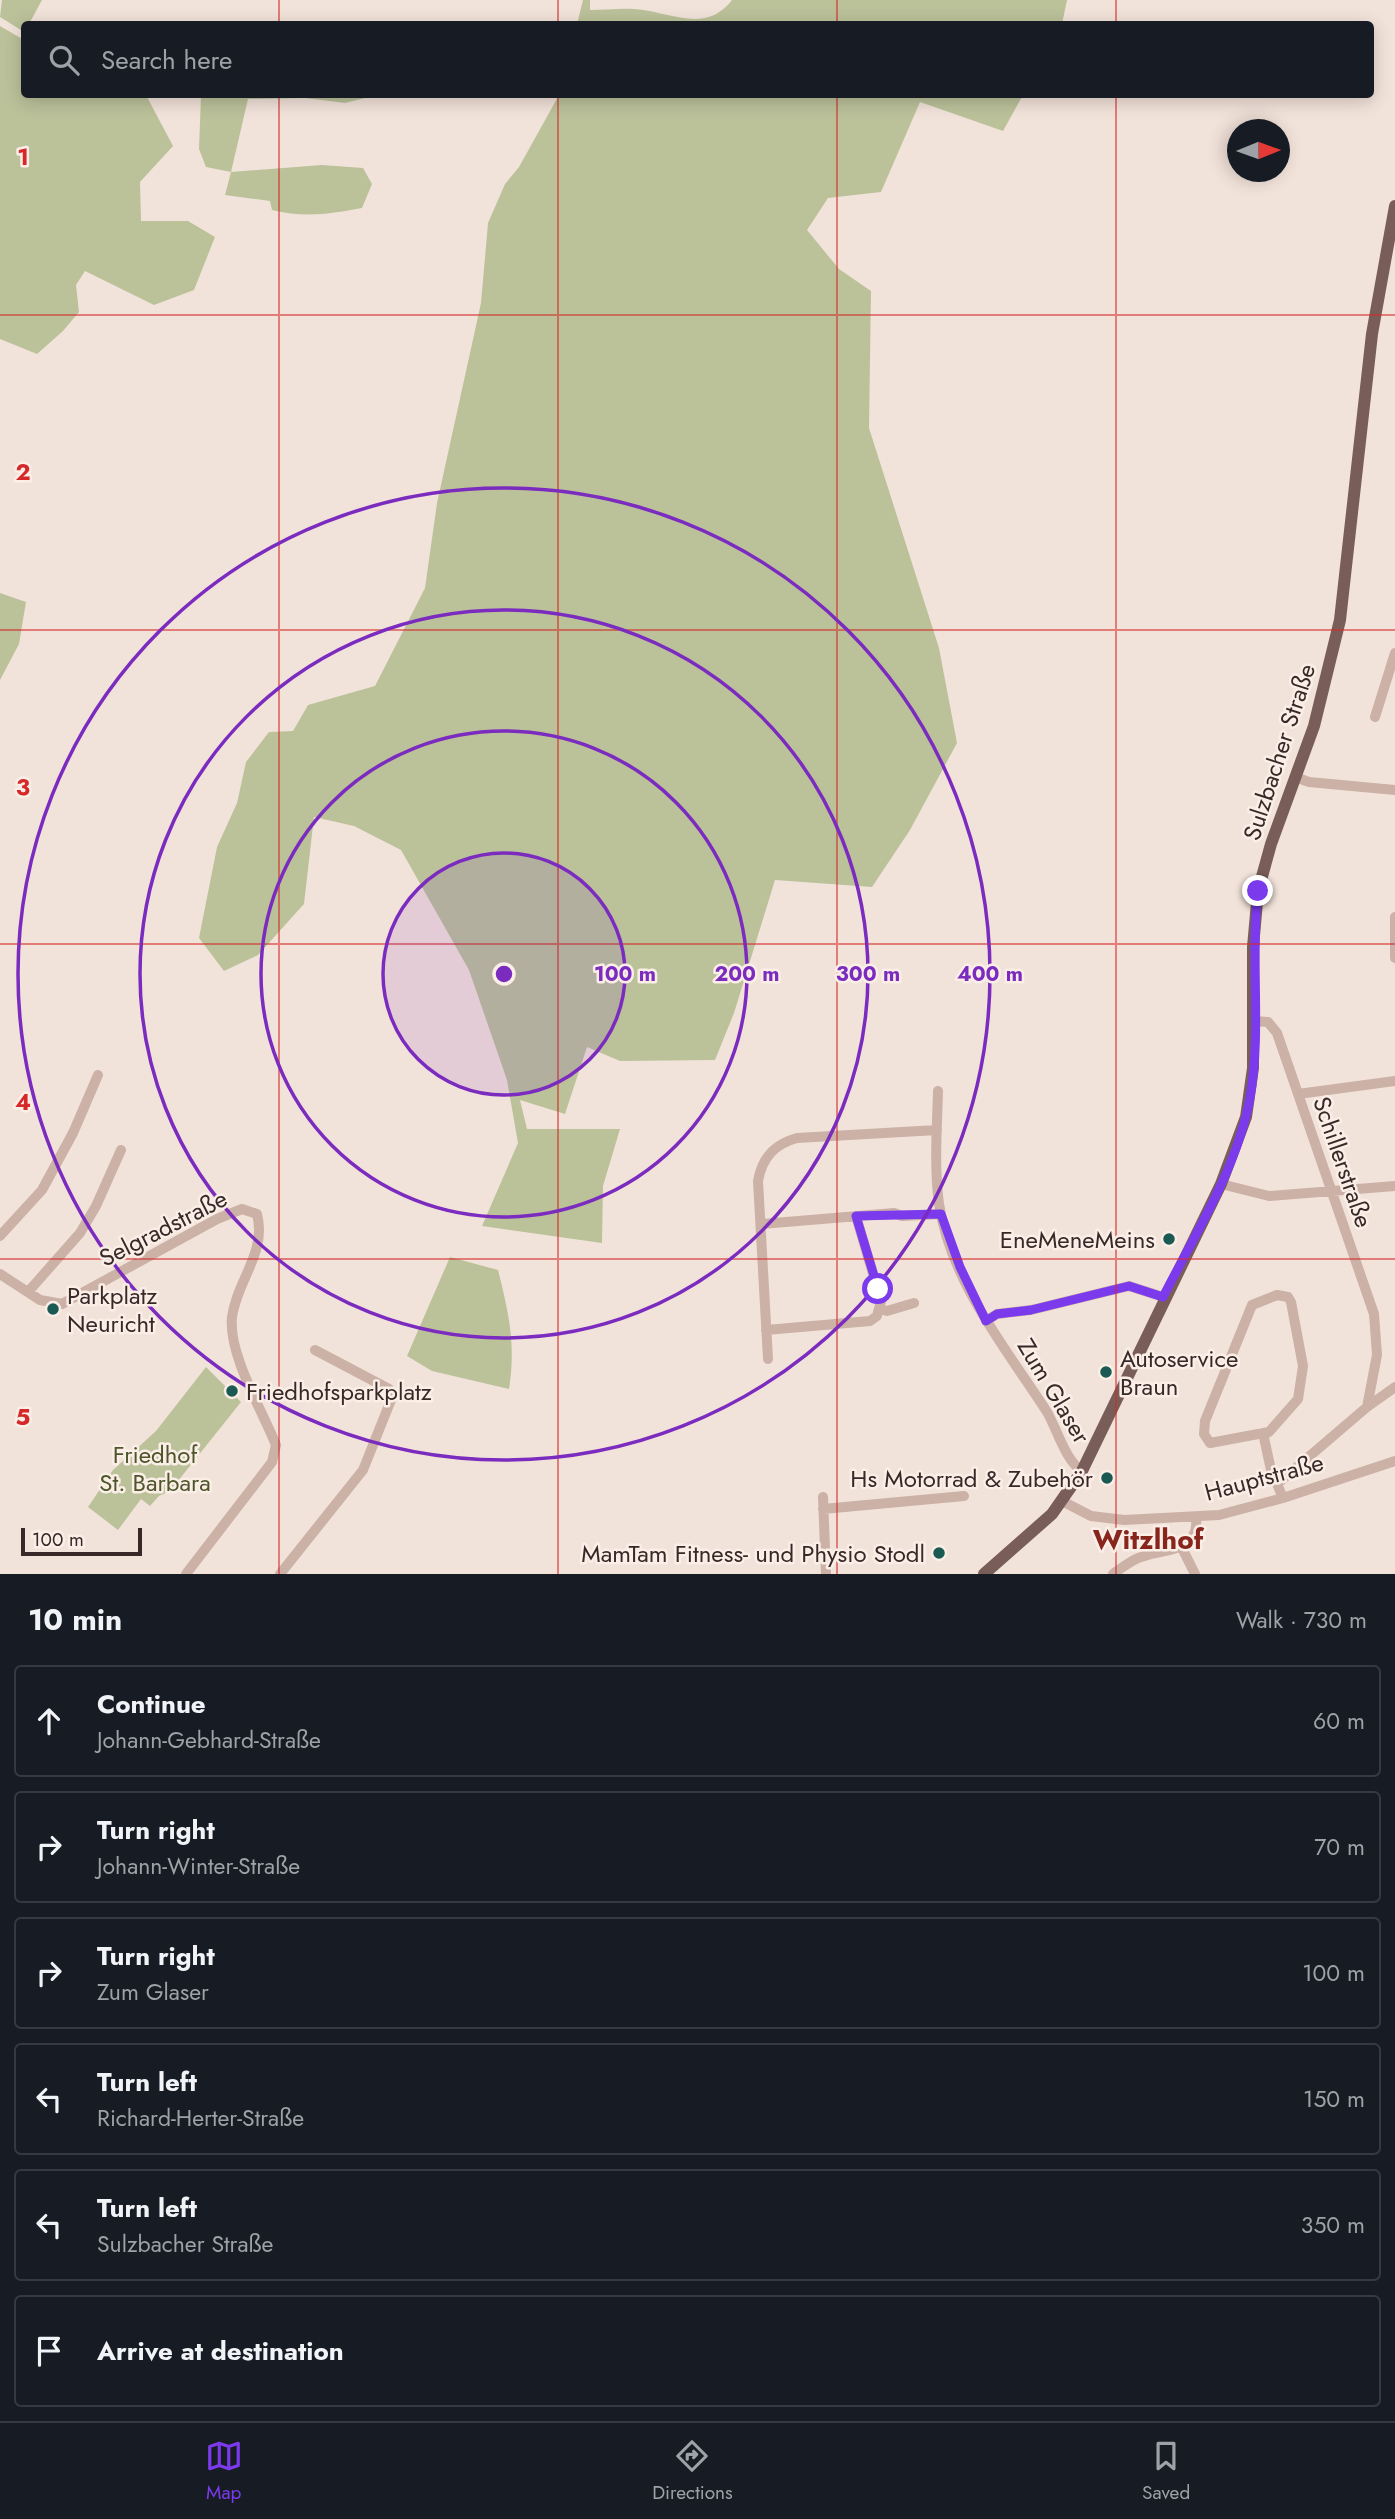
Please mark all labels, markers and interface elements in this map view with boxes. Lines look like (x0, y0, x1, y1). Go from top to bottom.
search box (21, 21, 1374, 98)
icon: search (45, 41, 83, 79)
text: Search here (101, 41, 233, 79)
north arrow (1227, 119, 1290, 182)
text: 1 (17, 140, 29, 174)
text: 2 (15, 455, 31, 489)
street label: Sulzbacher Straße (1234, 659, 1324, 845)
text: 3 (16, 770, 30, 804)
route end (1242, 875, 1273, 906)
text: 100 m (594, 959, 656, 989)
text: 200 m (714, 959, 780, 989)
text: 300 m (836, 959, 900, 989)
text: 400 m (957, 959, 1023, 989)
centre of rings (492, 962, 516, 986)
text: 4 (15, 1085, 31, 1119)
street label: Schillerstraße (1304, 1092, 1382, 1232)
street label: Selgradstraße (93, 1181, 233, 1275)
place label: EneMeneMeins (1000, 1222, 1155, 1257)
marker: EneMeneMeins (1161, 1231, 1177, 1247)
route start (862, 1273, 893, 1304)
place label: Parkplatz Neuricht (67, 1278, 157, 1341)
marker: Parkplatz Neuricht (45, 1301, 61, 1317)
street label: Zum Glaser (1009, 1332, 1099, 1451)
place label: Autoservice Braun (1120, 1341, 1238, 1404)
marker: Autoservice Braun (1098, 1364, 1114, 1380)
place label: Friedhofsparkplatz (246, 1374, 432, 1409)
marker: Friedhofsparkplatz (224, 1383, 240, 1399)
text: 5 (16, 1400, 30, 1434)
park label: Friedhof St. Barbara (99, 1437, 211, 1500)
street label: Hauptstraße (1201, 1444, 1327, 1510)
place label: Hs Motorrad & Zubehör (850, 1461, 1094, 1496)
marker: Hs Motorrad & Zubehör (1099, 1470, 1115, 1486)
district label: Witzlhof (1093, 1519, 1205, 1560)
scale bar (21, 1525, 142, 1557)
text: 100 m (32, 1526, 84, 1553)
place label: MamTam Fitness- und Physio Stodl (581, 1536, 925, 1571)
marker: MamTam Fitness- und Physio Stodl (931, 1545, 947, 1561)
text: 10 min (28, 1598, 122, 1641)
text: Walk · 730 m (1236, 1603, 1367, 1637)
text: Continue (97, 1685, 206, 1723)
icon: ahead (30, 1702, 68, 1740)
text: 60 m (1313, 1704, 1365, 1738)
text: Johann-Gebhard-Straße (97, 1723, 321, 1757)
text: Turn right (97, 1811, 215, 1849)
icon: right (30, 1828, 68, 1866)
text: 70 m (1314, 1830, 1365, 1864)
text: Johann-Winter-Straße (97, 1849, 300, 1883)
text: Turn right (97, 1937, 215, 1975)
icon: right (30, 1954, 68, 1992)
text: 100 m (1302, 1956, 1365, 1990)
text: Zum Glaser (97, 1975, 209, 2009)
text: Turn left (97, 2063, 197, 2101)
icon: left (30, 2080, 68, 2118)
text: 150 m (1303, 2082, 1365, 2116)
text: Richard-Herter-Straße (97, 2101, 304, 2135)
text: Turn left (97, 2189, 197, 2227)
icon: left (30, 2206, 68, 2244)
text: 350 m (1301, 2208, 1365, 2242)
text: Sulzbacher Straße (97, 2227, 273, 2261)
icon: arrive (30, 2332, 68, 2370)
text: Arrive at destination (97, 2332, 344, 2370)
tab: Map (205, 2437, 243, 2506)
tab: Directions (652, 2437, 733, 2506)
tab: Saved (1142, 2437, 1190, 2506)

